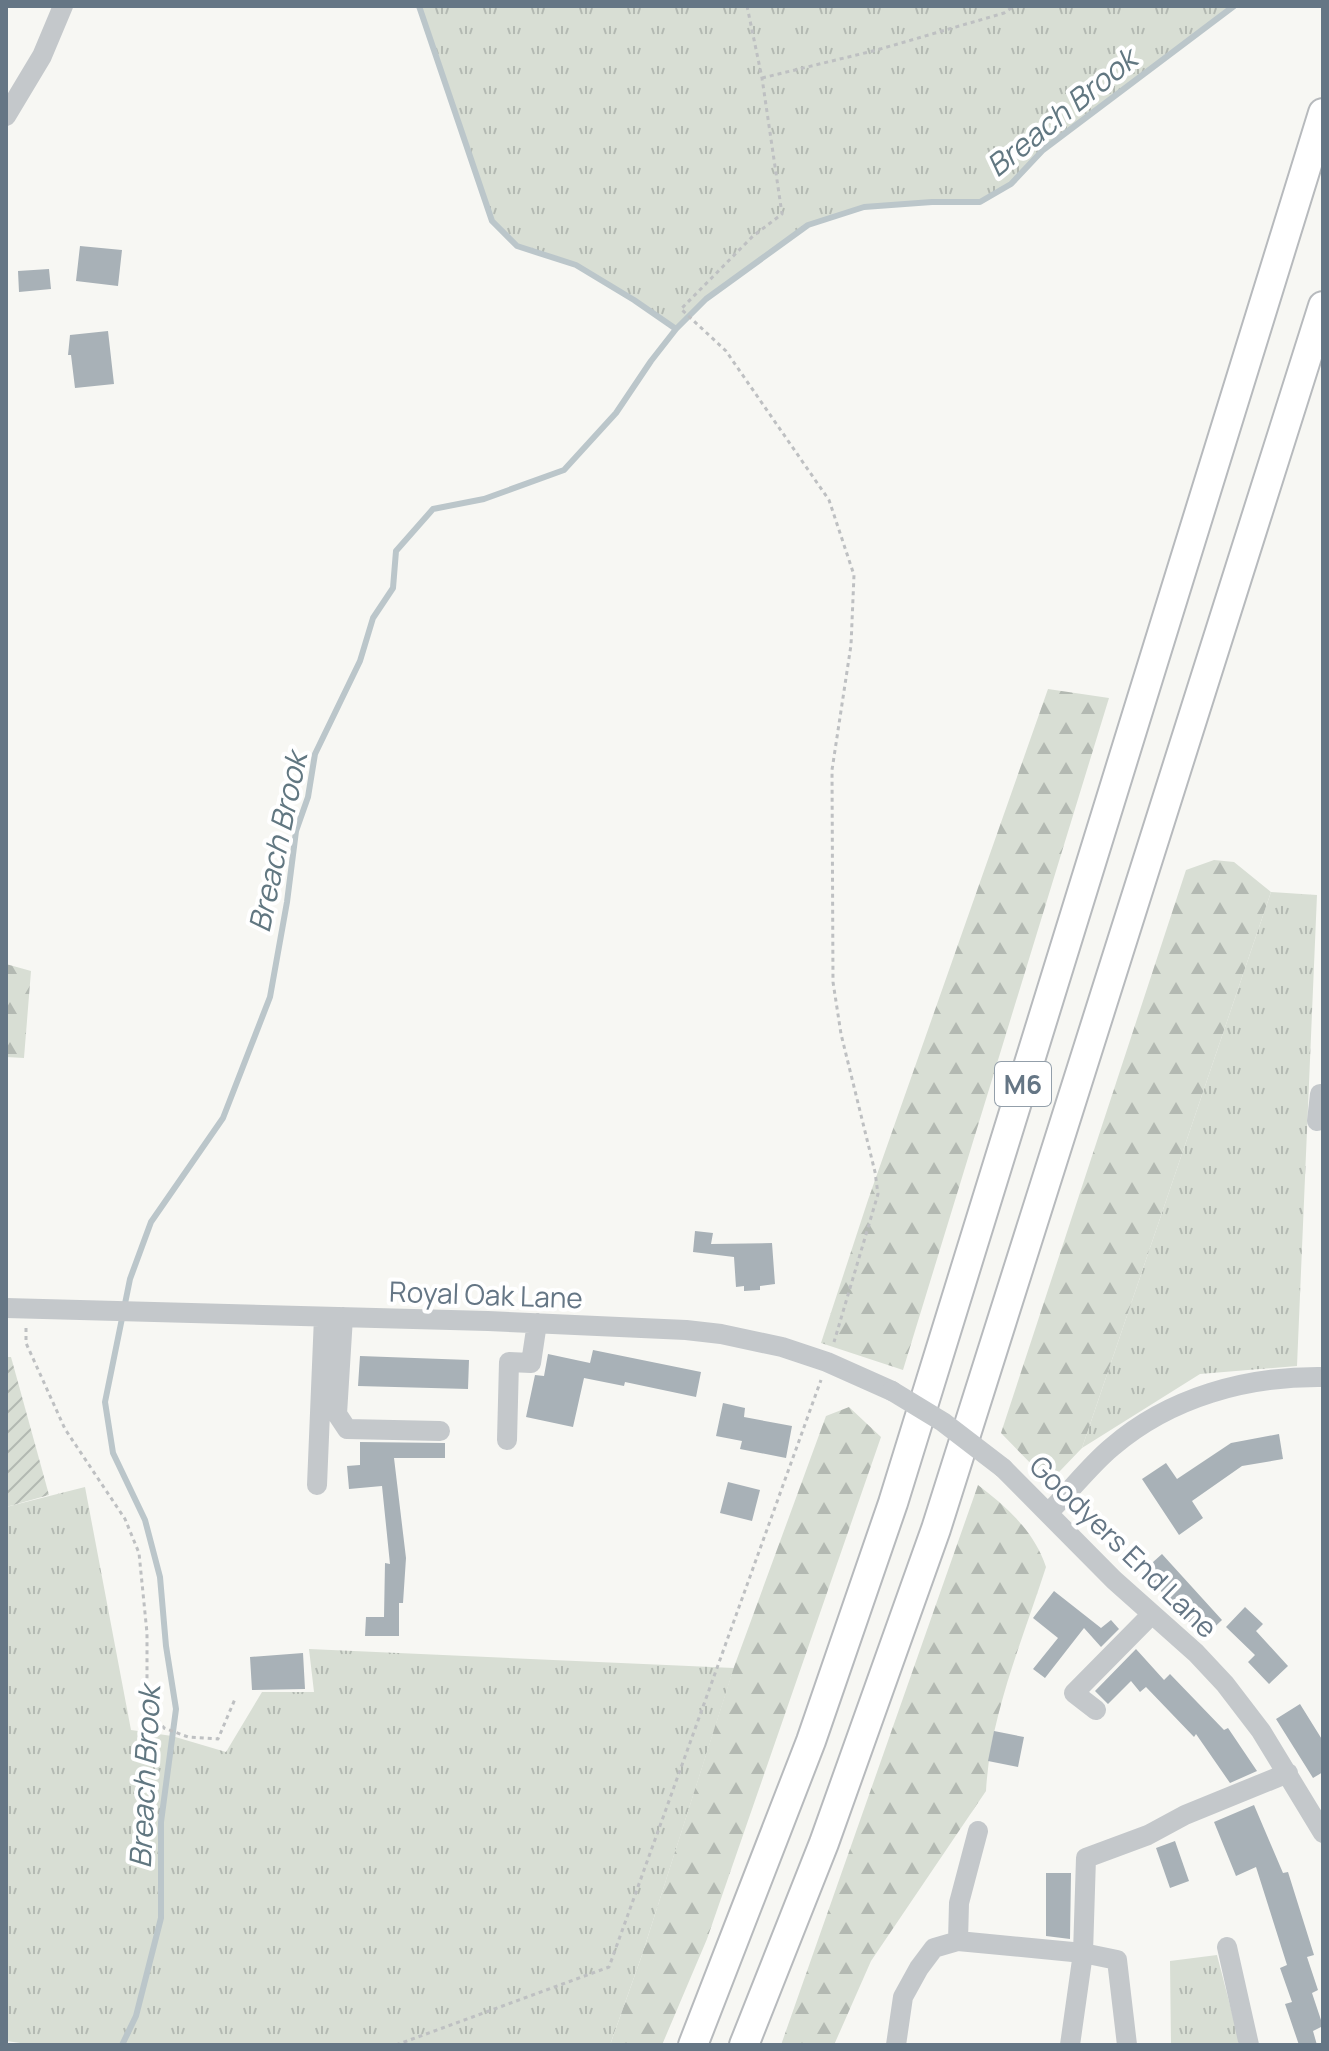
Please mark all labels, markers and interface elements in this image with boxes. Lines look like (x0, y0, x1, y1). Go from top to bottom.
water label: Breach Brook (977, 36, 1148, 185)
water label: Breach Brook (238, 744, 317, 936)
road number: M6 (995, 1062, 1051, 1106)
street label: Royal Oak Lane (389, 1272, 583, 1316)
street label: Goodyers End Lane (1022, 1446, 1226, 1646)
water label: Breach Brook (119, 1681, 169, 1869)

